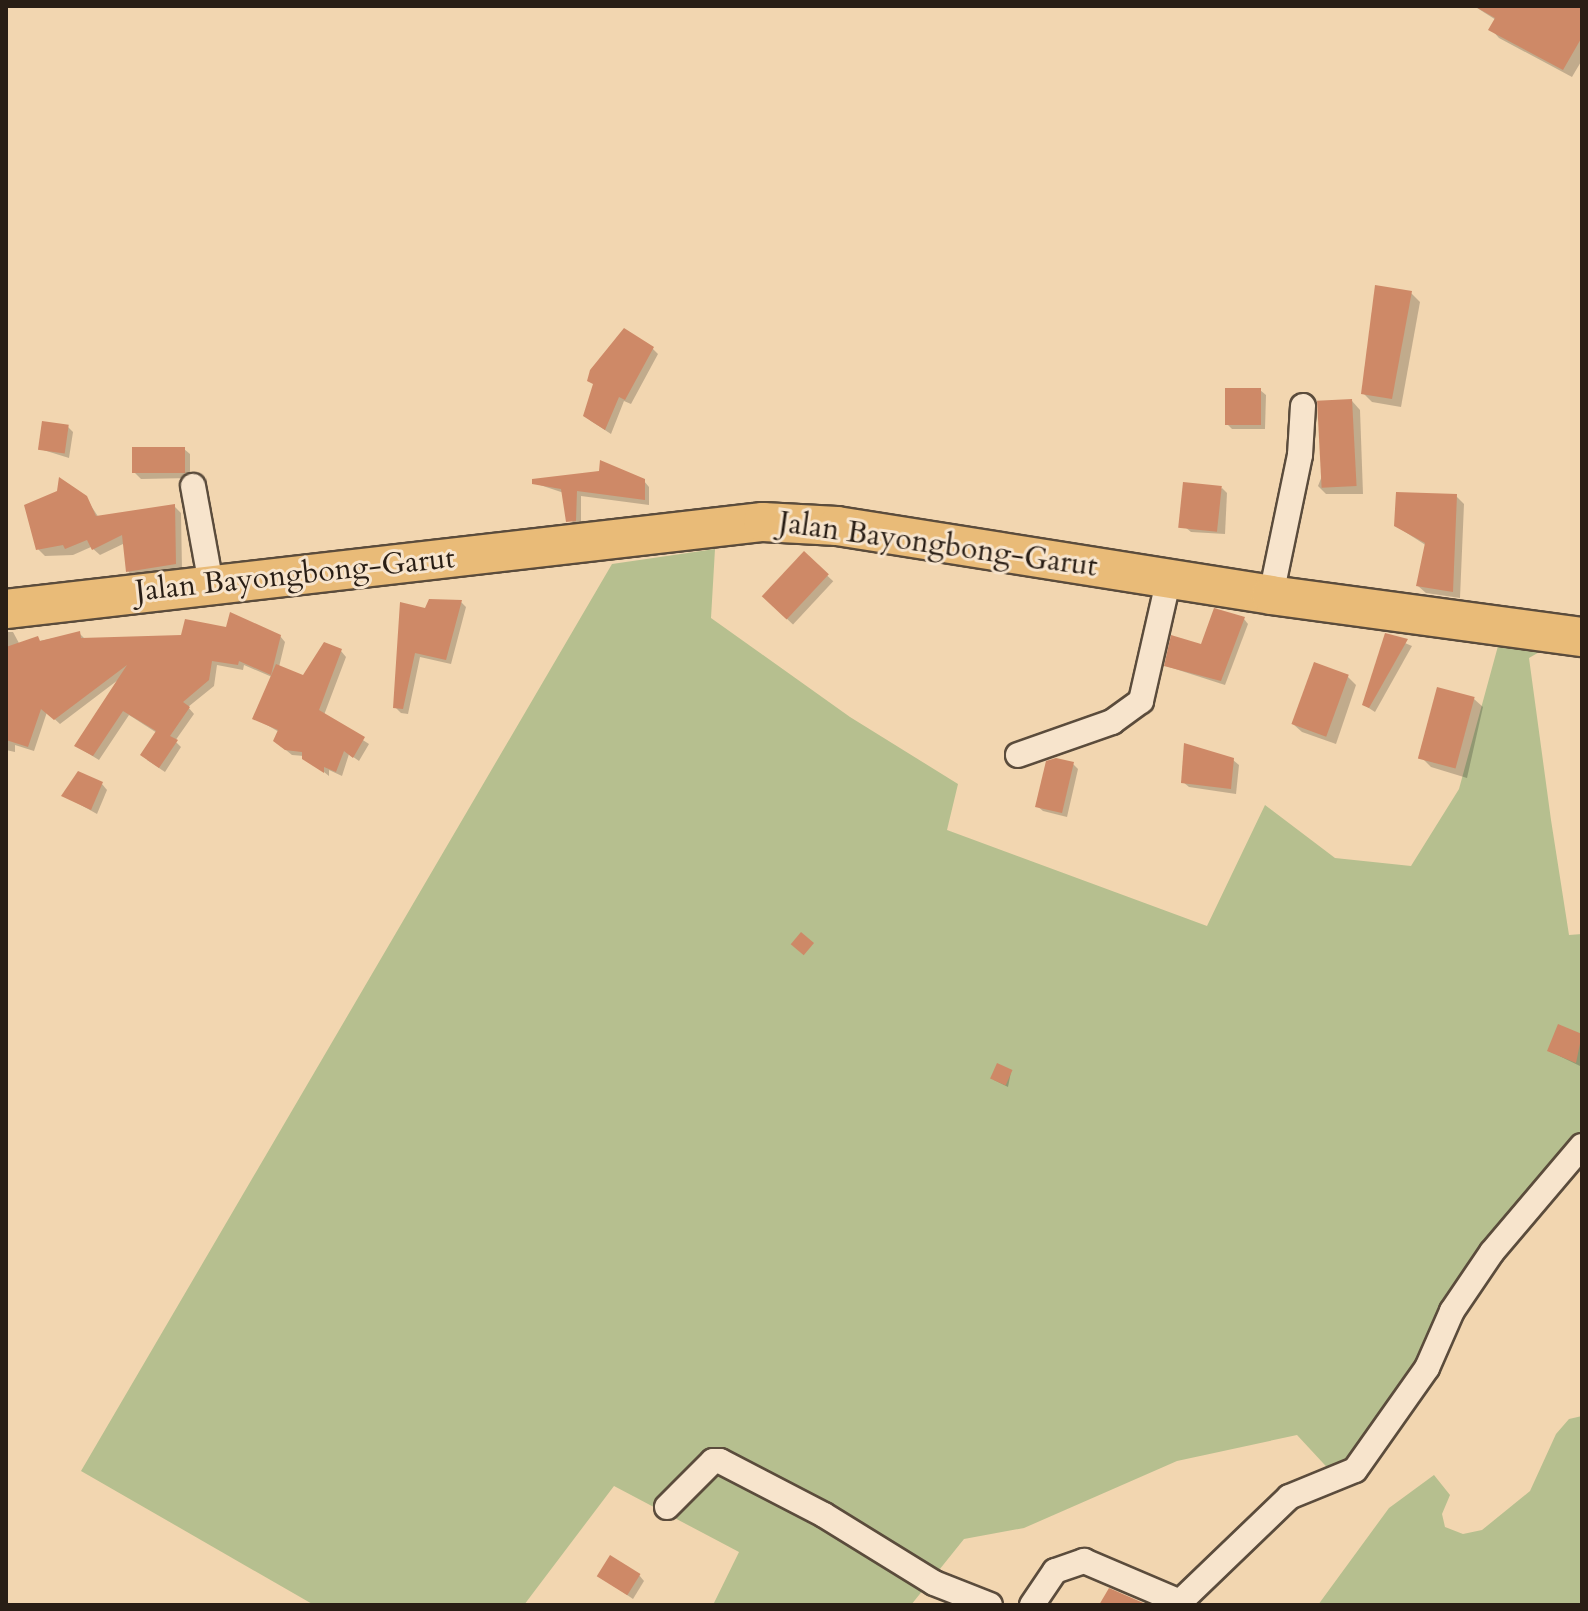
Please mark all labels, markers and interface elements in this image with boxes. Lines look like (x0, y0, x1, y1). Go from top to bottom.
street label: Jalan Bayongbong-Garut (776, 505, 1100, 585)
street label: Jalan Bayongbong-Garut (133, 540, 457, 610)

